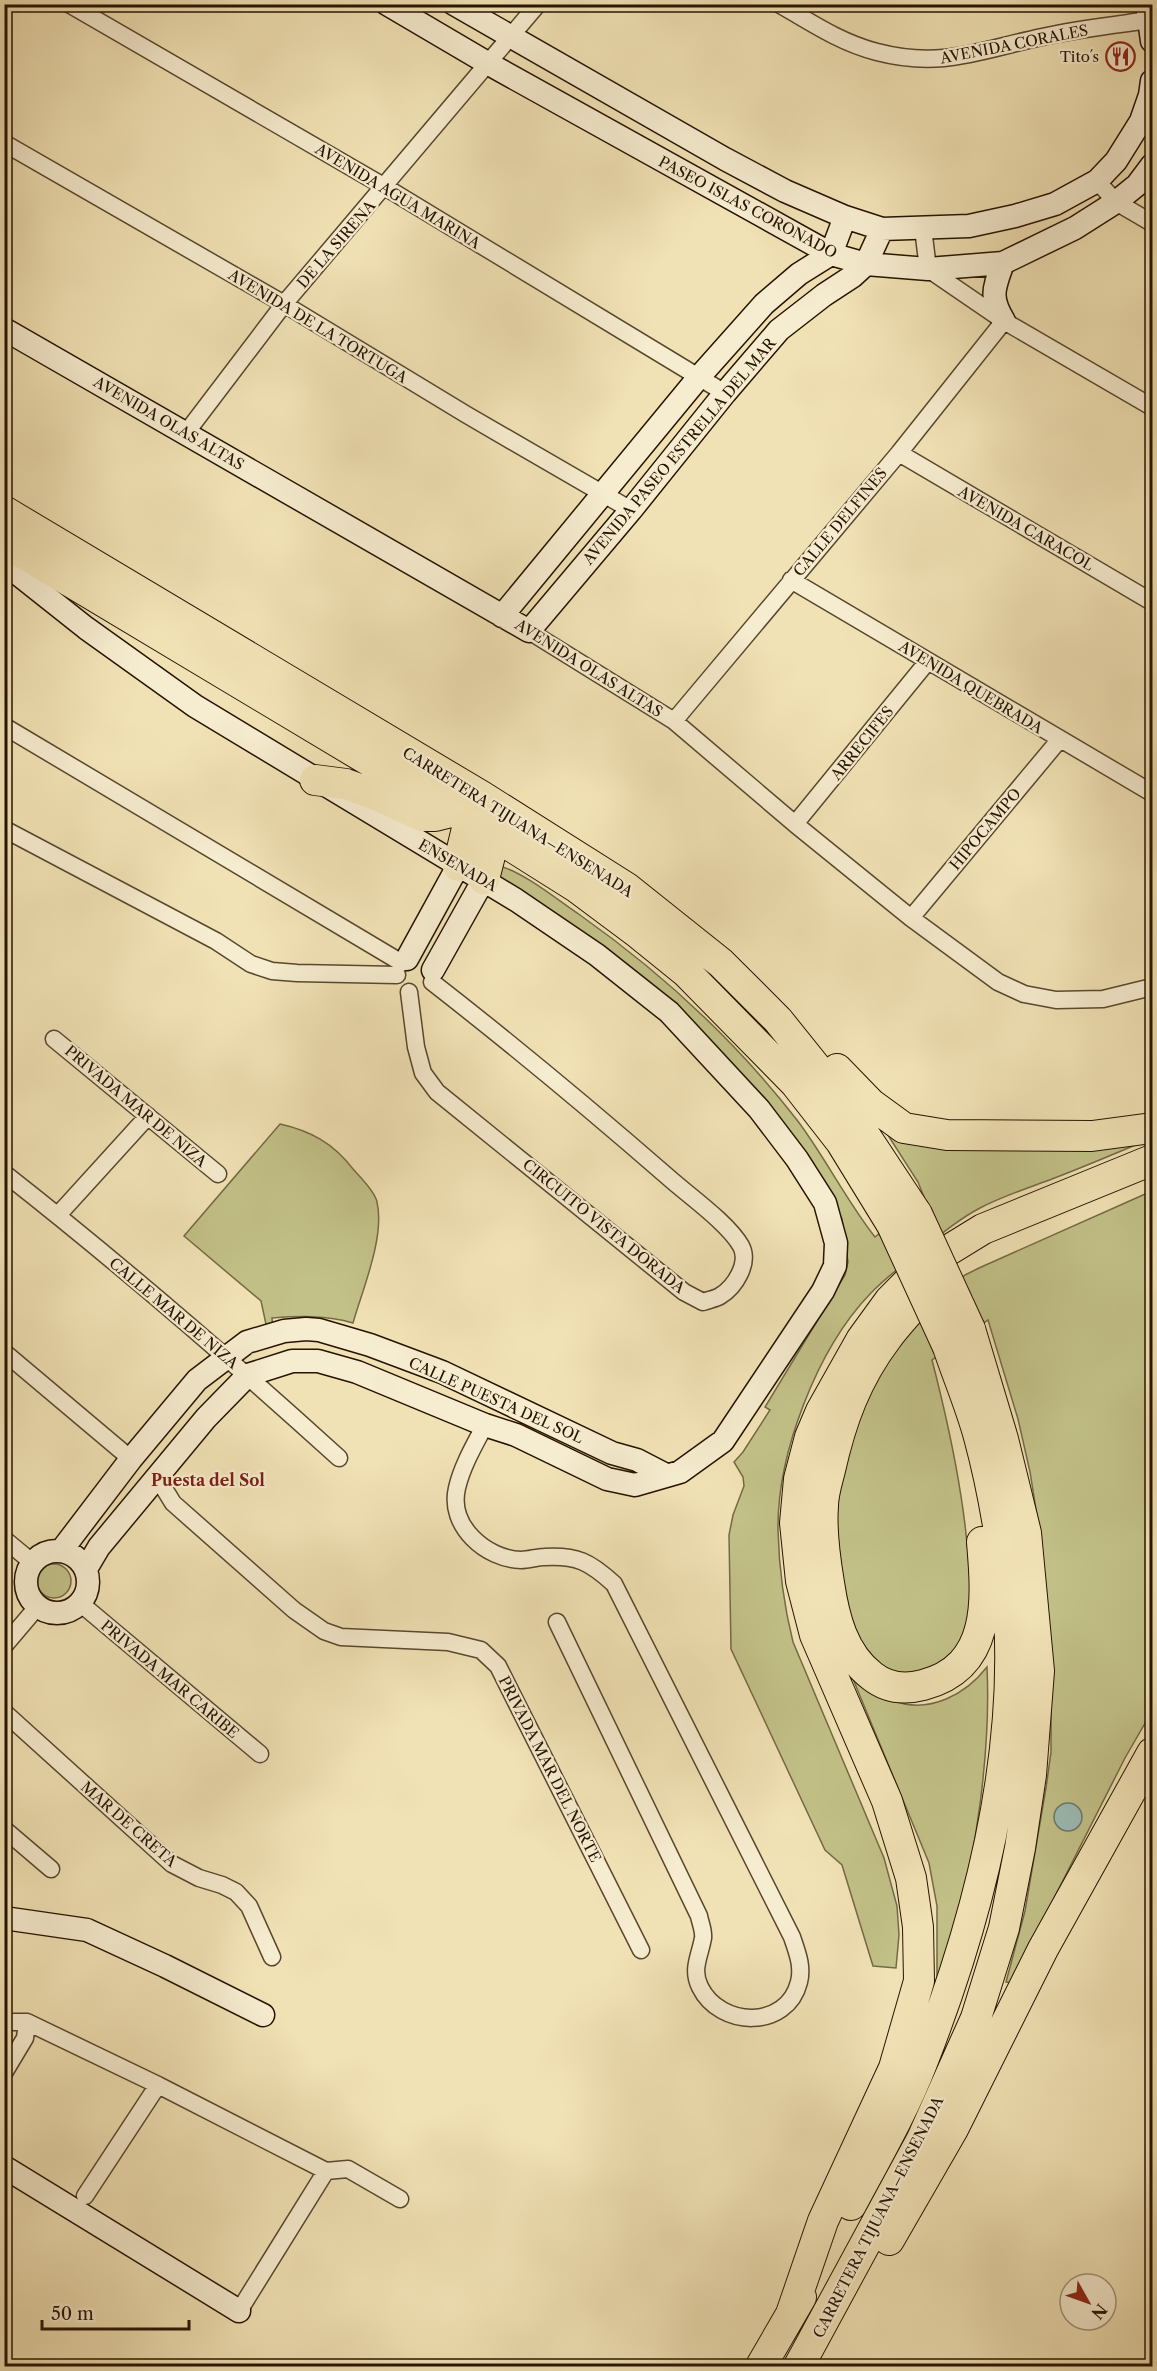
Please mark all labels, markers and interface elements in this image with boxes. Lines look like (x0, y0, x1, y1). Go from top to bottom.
street label: AVENIDA CORALES (937, 20, 1090, 68)
restaurant icon: Tito´s (1104, 40, 1136, 72)
place label: Tito´s (1060, 47, 1099, 66)
street label: AVENIDA AGUA MARINA (311, 139, 485, 253)
street label: PASEO ISLAS CORONADO (655, 152, 841, 262)
street label: DE LA SIRENA (293, 196, 380, 292)
street label: AVENIDA DE LA TORTUGA (224, 264, 412, 388)
street label: AVENIDA PASEO ESTRELLA DEL MAR (578, 333, 780, 569)
street label: AVENIDA OLAS ALTAS (89, 372, 248, 474)
street label: CALLE DELFINES (789, 464, 891, 580)
street label: AVENIDA CARACOL (954, 481, 1097, 575)
street label: AVENIDA OLAS ALTAS (511, 614, 666, 721)
street label: AVENIDA QUEBRADA (895, 636, 1047, 738)
street label: ARRECIFES (826, 702, 898, 785)
street label: CARRETERA TIJUANA–ENSENADA (399, 743, 637, 901)
street label: HIPOCAMPO (945, 784, 1025, 874)
street label: ENSENADA (415, 835, 501, 895)
street label: PRIVADA MAR DE NIZA (61, 1041, 212, 1172)
street label: CIRCUITO VISTA DORADA (519, 1155, 690, 1298)
street label: CALLE MAR DE NIZA (106, 1253, 243, 1373)
street label: CALLE PUESTA DEL SOL (406, 1353, 586, 1447)
district label: Puesta del Sol (151, 1470, 265, 1490)
street label: PRIVADA MAR CARIBE (97, 1616, 243, 1742)
street label: PRIVADA MAR DEL NORTE (495, 1673, 605, 1865)
street label: MAR DE CRETA (77, 1777, 182, 1871)
street label: CARRETERA TIJUANA–ENSENADA (809, 2092, 948, 2341)
north arrow (1058, 2272, 1118, 2332)
scale bar (42, 2293, 189, 2331)
text: N (1087, 2300, 1112, 2323)
text: 50 m (51, 2303, 94, 2325)

